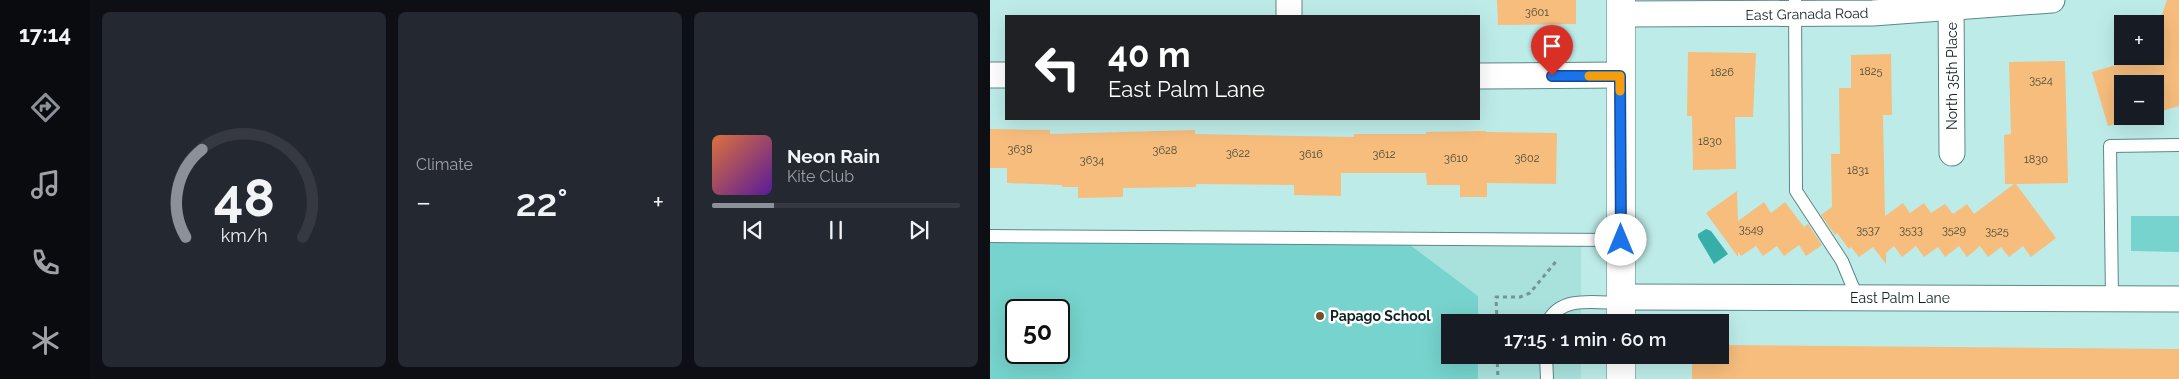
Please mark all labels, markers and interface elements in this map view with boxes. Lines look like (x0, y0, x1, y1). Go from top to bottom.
street label: East Granada Road (1745, 5, 1869, 23)
house number: 3601 (1525, 6, 1549, 19)
map controls (2114, 15, 2164, 125)
button: + (2114, 15, 2164, 65)
text: 17:14 (19, 21, 71, 47)
street label: North 35th Place (1944, 22, 1960, 130)
pin (1531, 25, 1573, 76)
icon: arrive (1538, 32, 1566, 60)
text: 40 m (1108, 34, 1190, 75)
icon: left (1025, 35, 1090, 100)
house number: 1825 (1860, 65, 1882, 78)
house number: 1826 (1710, 66, 1734, 79)
house number: 3524 (2029, 74, 2053, 87)
button: − (2114, 75, 2164, 125)
text: East Palm Lane (1108, 76, 1265, 102)
icon: directions (28, 90, 63, 125)
house number: 1830 (1698, 135, 1722, 148)
house number: 3638 (1008, 143, 1032, 156)
house number: 3628 (1153, 144, 1177, 157)
text: Neon Rain (787, 145, 880, 167)
house number: 3622 (1226, 147, 1250, 160)
house number: 3616 (1299, 148, 1323, 161)
house number: 3612 (1373, 148, 1396, 161)
house number: 3610 (1444, 152, 1468, 165)
house number: 3602 (1515, 152, 1540, 165)
house number: 1830 (2024, 153, 2048, 166)
house number: 3634 (1080, 154, 1104, 167)
text: Climate (416, 155, 473, 174)
house number: 1831 (1847, 164, 1869, 177)
icon: music (28, 167, 63, 202)
text: 48 (213, 167, 275, 228)
text: Kite Club (787, 167, 854, 186)
text: 22° (516, 180, 568, 225)
text: − (416, 186, 431, 219)
text: + (652, 186, 664, 219)
position arrow (1594, 213, 1646, 265)
icon: previous (739, 216, 767, 244)
icon: pause (822, 216, 850, 244)
icon: next (905, 216, 933, 244)
house number: 3549 (1739, 223, 1763, 236)
house number: 3537 (1856, 224, 1880, 237)
house number: 3533 (1899, 224, 1923, 237)
house number: 3529 (1942, 224, 1966, 237)
text: km/h (220, 225, 268, 246)
house number: 3525 (1985, 225, 2009, 238)
icon: phone (28, 245, 63, 280)
street label: East Palm Lane (1850, 290, 1950, 306)
speed limit sign: 50 (1005, 299, 1070, 364)
place label: Papago School (1330, 308, 1431, 324)
marker: Papago School (1314, 310, 1326, 322)
icon: climate (28, 323, 63, 358)
text: 17:15 · 1 min · 60 m (1504, 328, 1666, 350)

